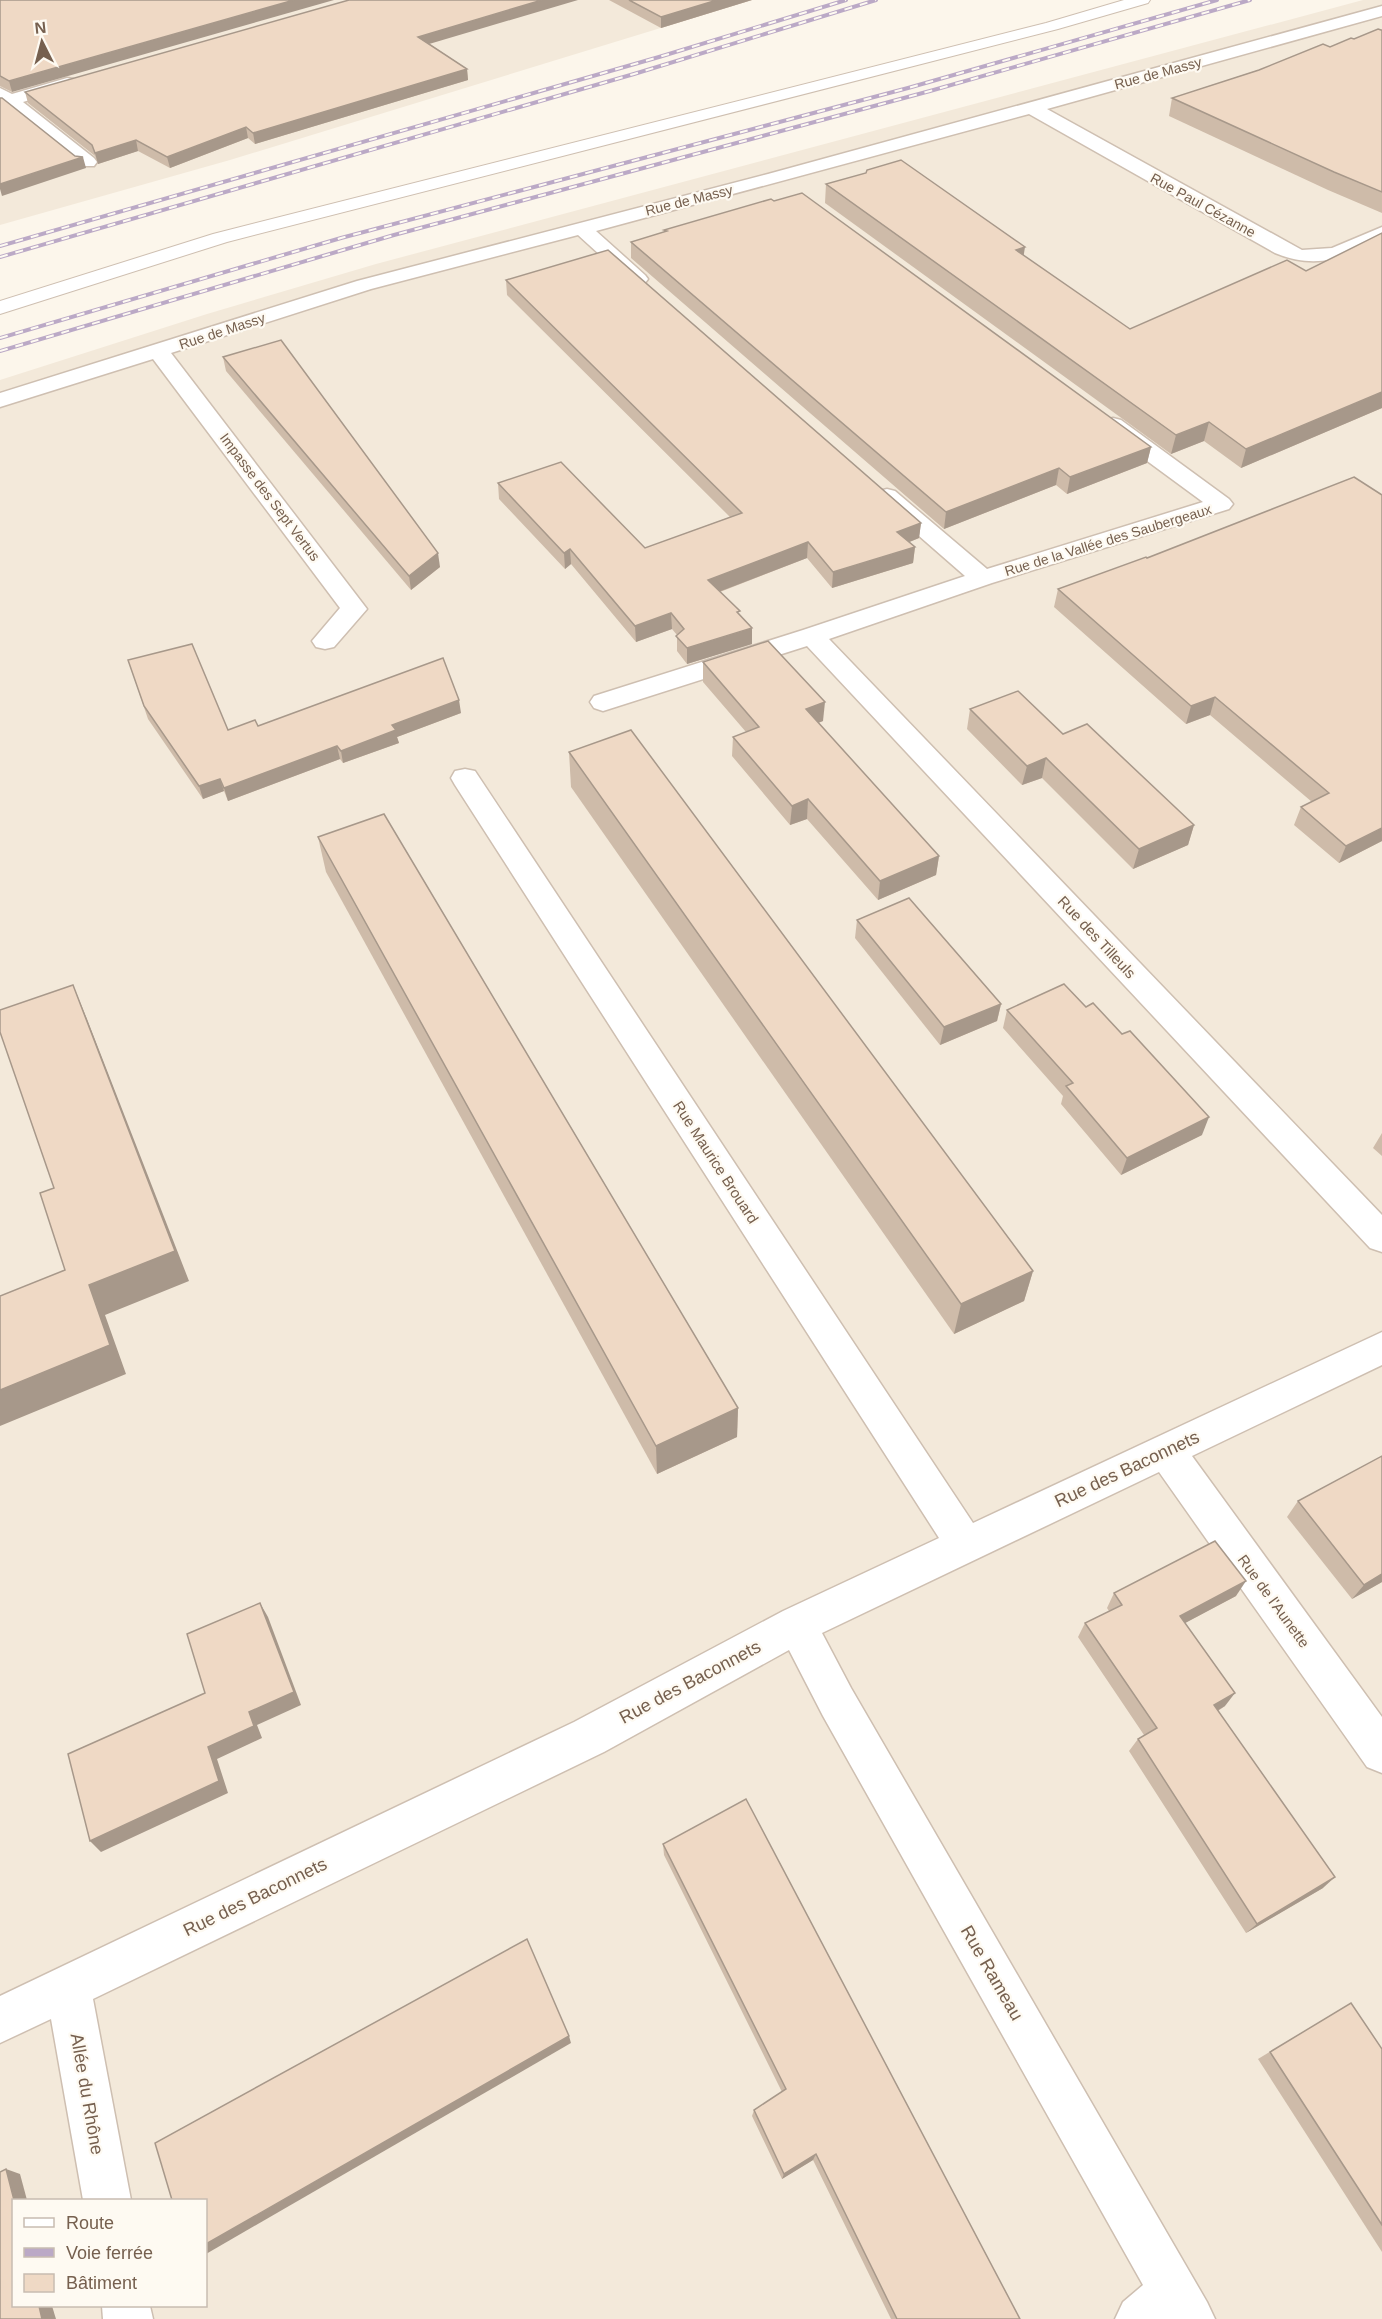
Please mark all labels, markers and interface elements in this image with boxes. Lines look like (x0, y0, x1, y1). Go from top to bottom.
north arrow (12, 12, 72, 72)
text: N (34, 19, 47, 37)
street label: Rue de Massy (1113, 54, 1203, 92)
street label: Rue Paul Cézanne (1148, 170, 1258, 241)
street label: Rue de Massy (644, 181, 734, 219)
street label: Rue de Massy (177, 310, 267, 352)
street label: Impasse des Sept Vertus (217, 430, 323, 564)
street label: Rue de la Vallée des Saubergeaux (1003, 501, 1213, 579)
street label: Rue des Tilleuls (1055, 892, 1139, 982)
street label: Rue Maurice Brouard (670, 1098, 762, 1226)
street label: Rue des Baconnets (1052, 1427, 1202, 1511)
street label: Rue de l'Aunette (1235, 1551, 1313, 1651)
street label: Rue des Baconnets (616, 1636, 764, 1728)
street label: Rue des Baconnets (180, 1854, 330, 1940)
street label: Rue Rameau (957, 1922, 1027, 2024)
street label: Allée du Rhône (66, 2032, 108, 2156)
legend (12, 2199, 207, 2307)
text: Route (66, 2213, 114, 2233)
text: Voie ferrée (66, 2243, 153, 2263)
text: Bâtiment (66, 2273, 137, 2293)

